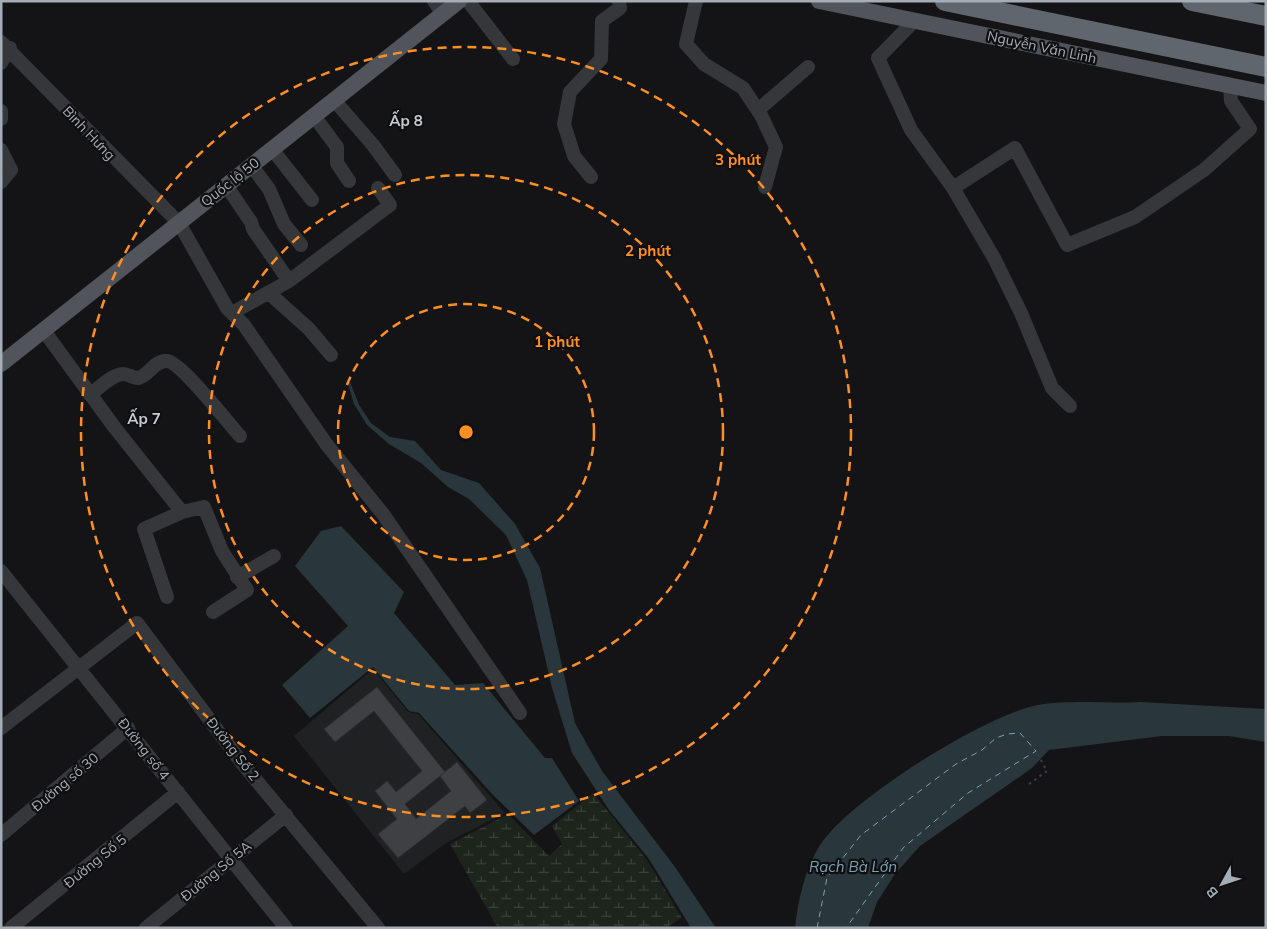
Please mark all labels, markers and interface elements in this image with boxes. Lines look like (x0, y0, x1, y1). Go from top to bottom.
street label: Nguyễn Văn Linh (986, 27, 1098, 67)
street label: Bình Hưng (59, 102, 119, 164)
district label: Ấp 8 (389, 110, 423, 130)
text: 3 phút (715, 150, 761, 169)
street label: Quốc lộ 50 (197, 154, 263, 210)
text: 2 phút (625, 241, 671, 260)
text: 1 phút (534, 332, 580, 351)
district label: Ấp 7 (127, 408, 161, 428)
centre of rings (457, 423, 475, 441)
street label: Đường số 4 (114, 714, 174, 784)
street label: Đường Số 2 (203, 714, 263, 784)
street label: Đường số 30 (28, 749, 102, 815)
street label: Đường Số 5 (60, 830, 130, 892)
street label: Đường Số 5A (177, 837, 256, 905)
water label: Rạch Bà Lớn (809, 857, 897, 876)
north arrow (1197, 859, 1247, 909)
text: B (1202, 883, 1222, 902)

